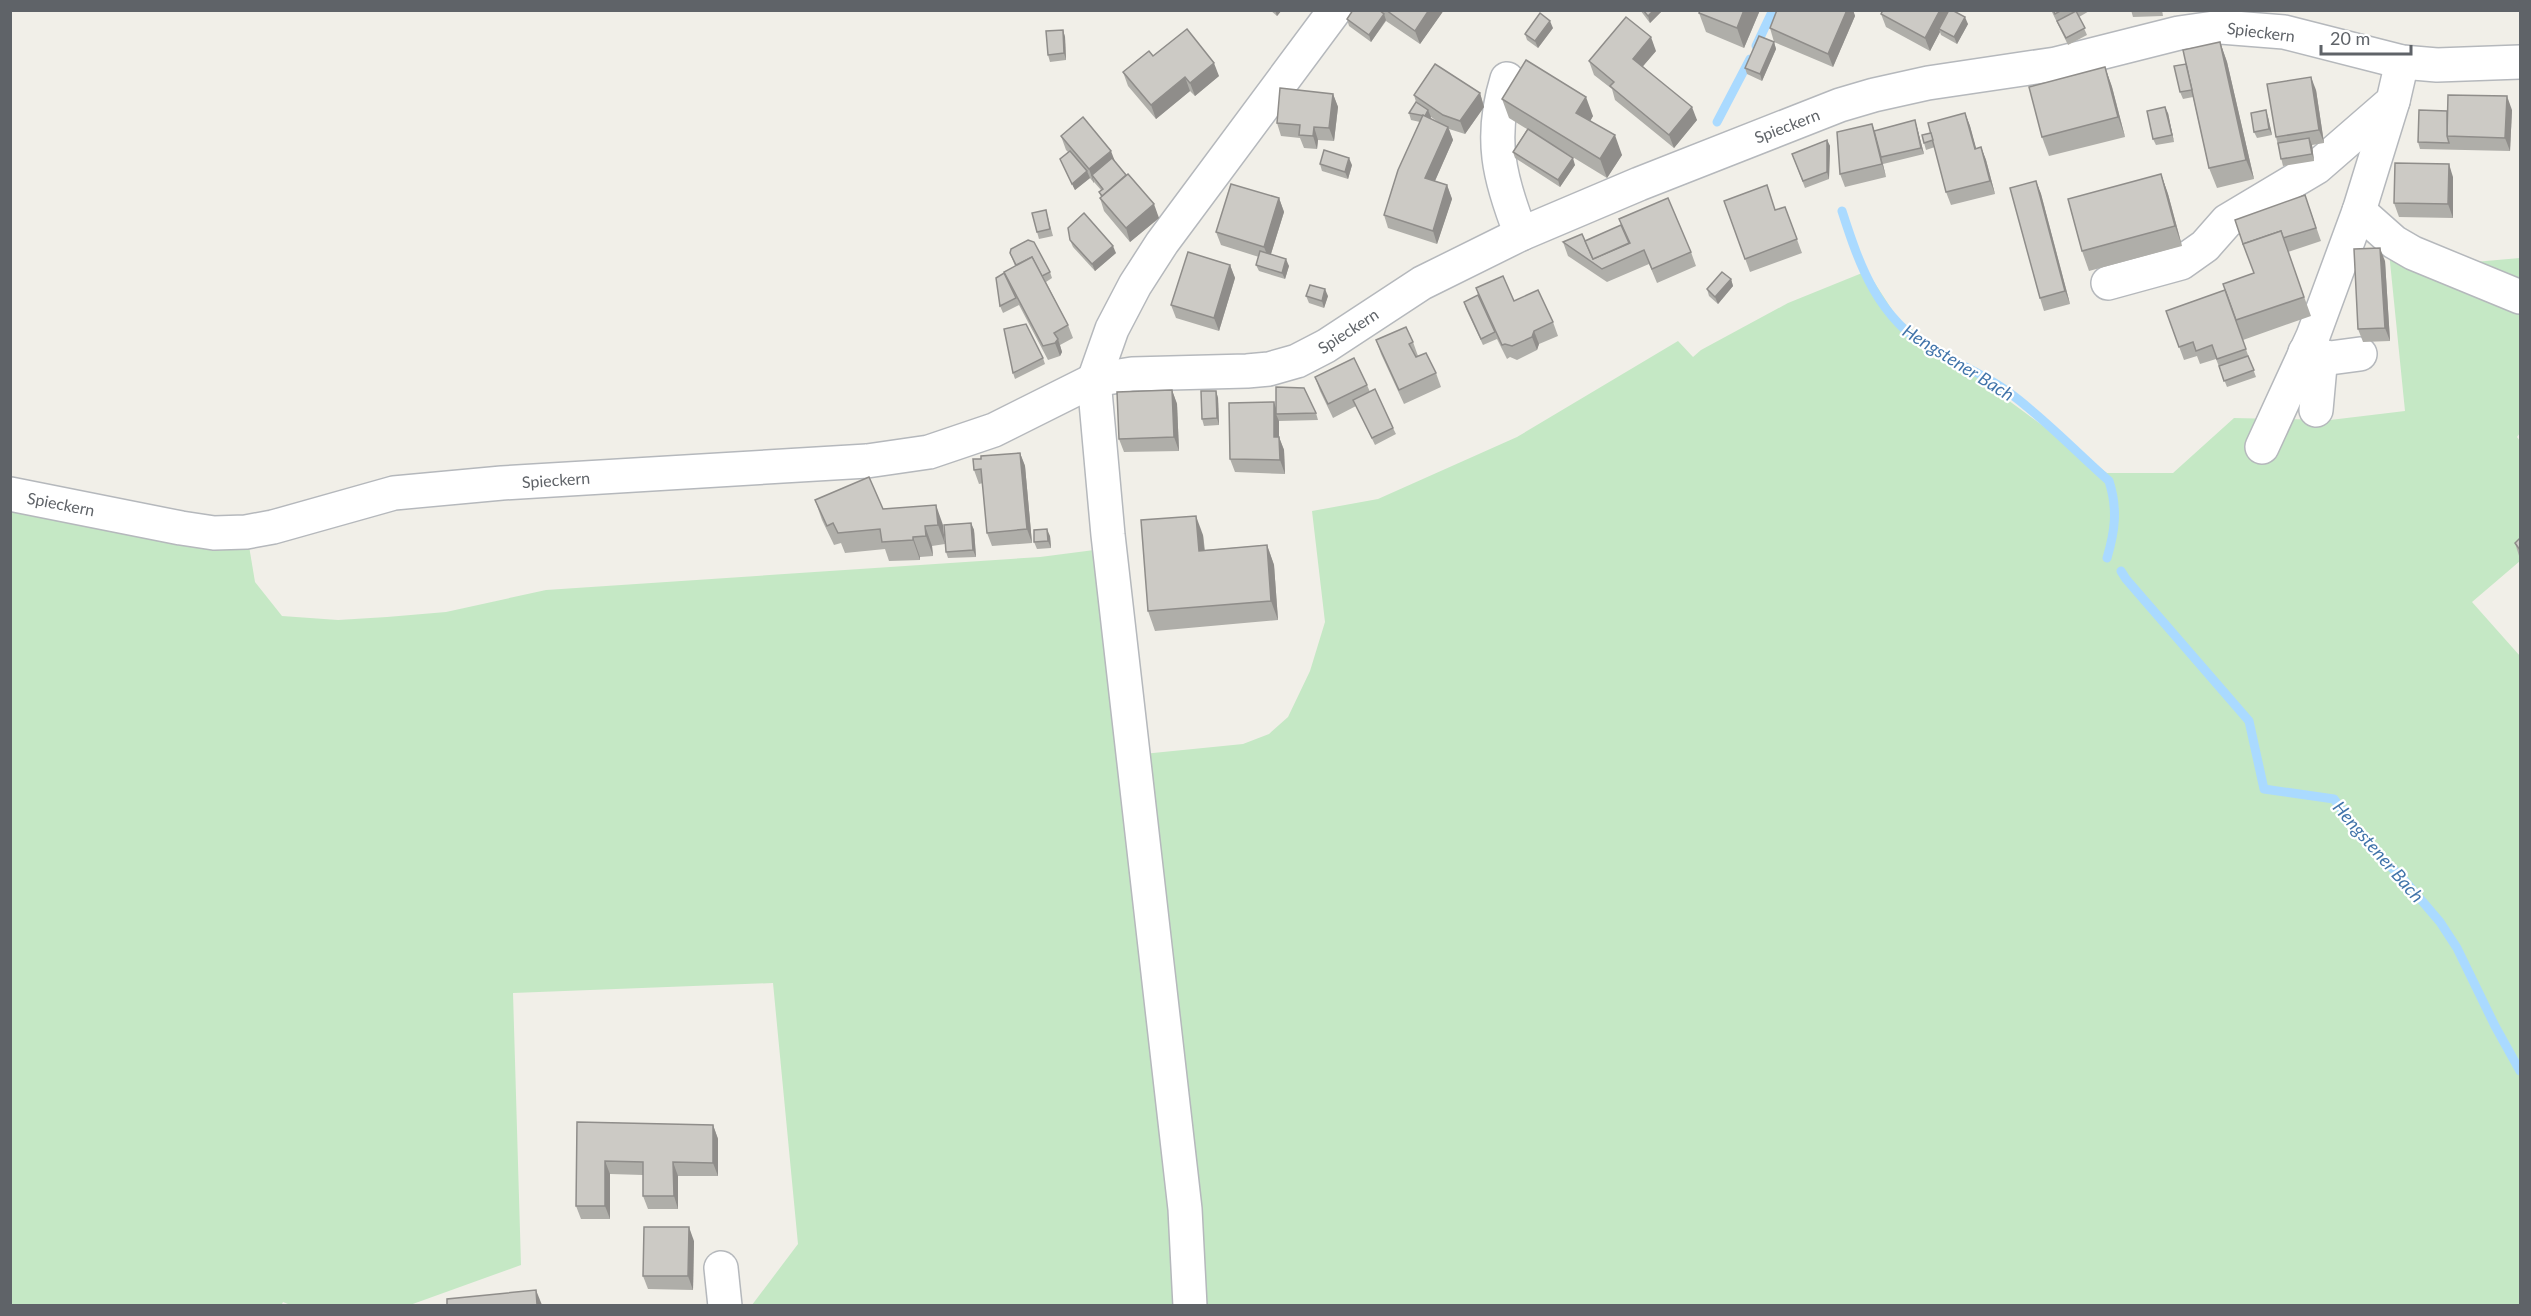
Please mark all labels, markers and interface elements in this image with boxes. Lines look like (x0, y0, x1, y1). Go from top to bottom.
street label: Spieckern (2226, 18, 2296, 45)
scale bar (2321, 18, 2411, 56)
text: 20 m (2330, 27, 2370, 49)
street label: Spieckern (1752, 104, 1822, 147)
street label: Spieckern (1314, 304, 1382, 357)
water label: Hengstener Bach (1899, 319, 2018, 405)
street label: Spieckern (521, 468, 591, 491)
street label: Spieckern (26, 488, 96, 519)
water label: Hengstener Bach (2329, 796, 2429, 907)

